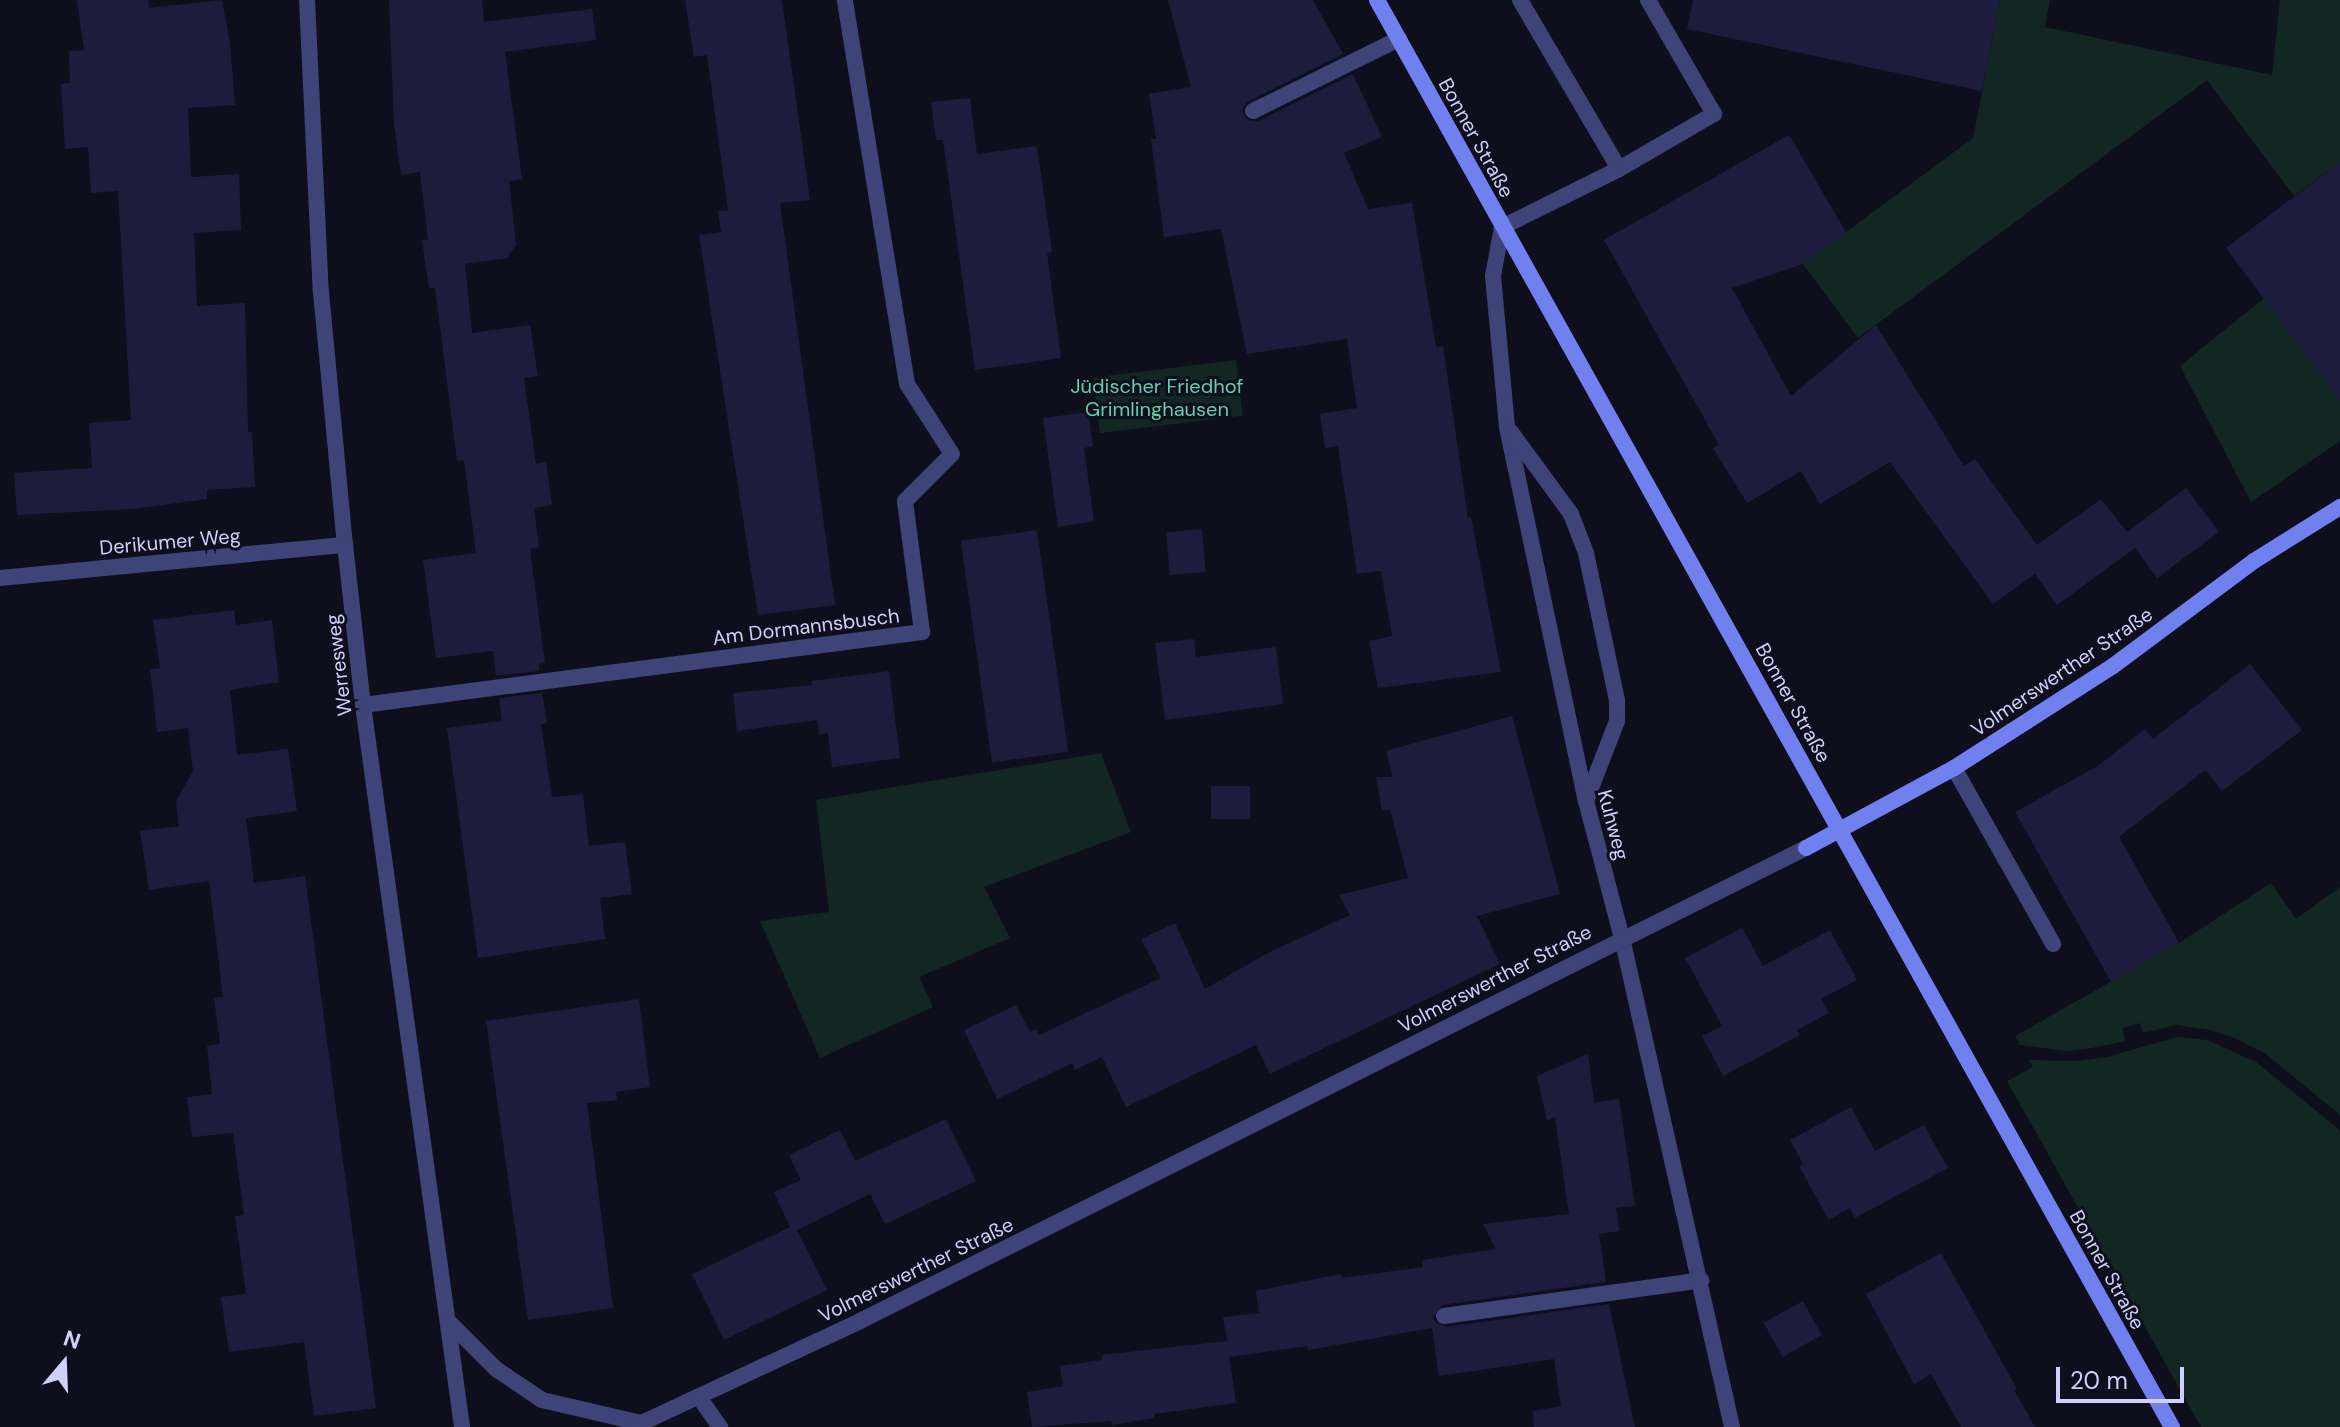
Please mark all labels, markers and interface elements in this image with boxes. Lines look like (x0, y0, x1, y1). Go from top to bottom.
street label: Bonner Straße (1433, 74, 1519, 202)
park label: Jüdischer Friedhof Grimlinghausen (1071, 374, 1243, 421)
street label: Derikumer Weg (98, 524, 242, 560)
street label: Volmerswerther Straße (1967, 602, 2157, 742)
street label: Am Dormannsbusch (711, 604, 901, 650)
street label: Werresweg (321, 613, 357, 717)
street label: Bonner Straße (1750, 639, 1836, 767)
street label: Kuhweg (1592, 787, 1634, 863)
street label: Volmerswerther Straße (1394, 920, 1596, 1038)
street label: Bonner Straße (2064, 1206, 2150, 1334)
street label: Volmerswerther Straße (815, 1212, 1017, 1328)
north arrow (24, 1323, 104, 1403)
text: N (60, 1324, 84, 1356)
scale bar (2060, 1351, 2188, 1401)
text: 20 m (2070, 1365, 2128, 1396)

